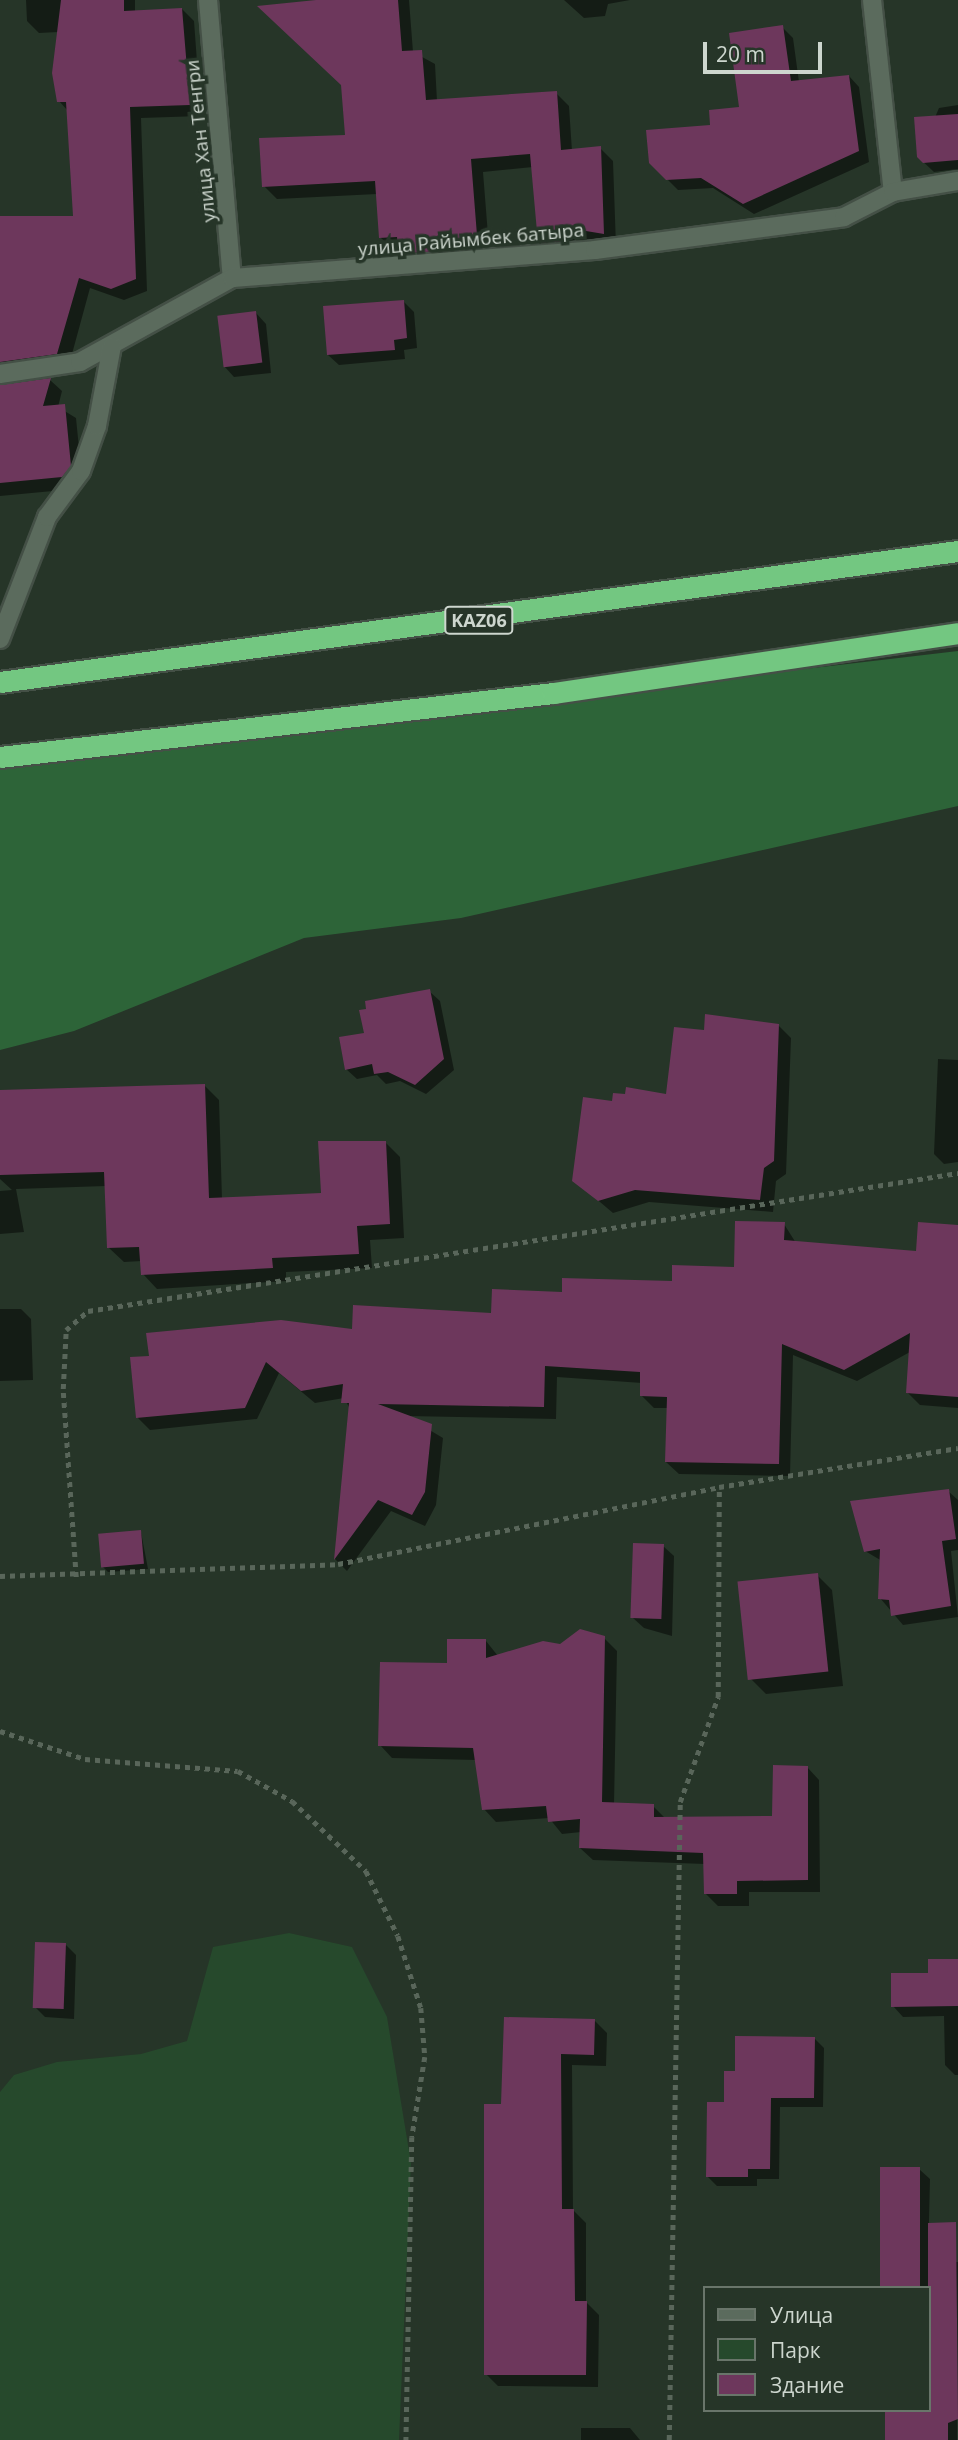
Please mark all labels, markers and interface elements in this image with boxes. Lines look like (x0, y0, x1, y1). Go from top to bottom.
scale bar (706, 28, 825, 72)
text: 20 m (716, 40, 765, 68)
street label: улица Хан Тенгри (181, 59, 221, 223)
street label: улица Райымбек батыра (357, 219, 585, 261)
road number: KАZ06 (444, 606, 514, 634)
legend (702, 2286, 930, 2412)
text: Улица (770, 2301, 833, 2329)
text: Парк (770, 2336, 821, 2364)
text: Здание (770, 2371, 844, 2399)

